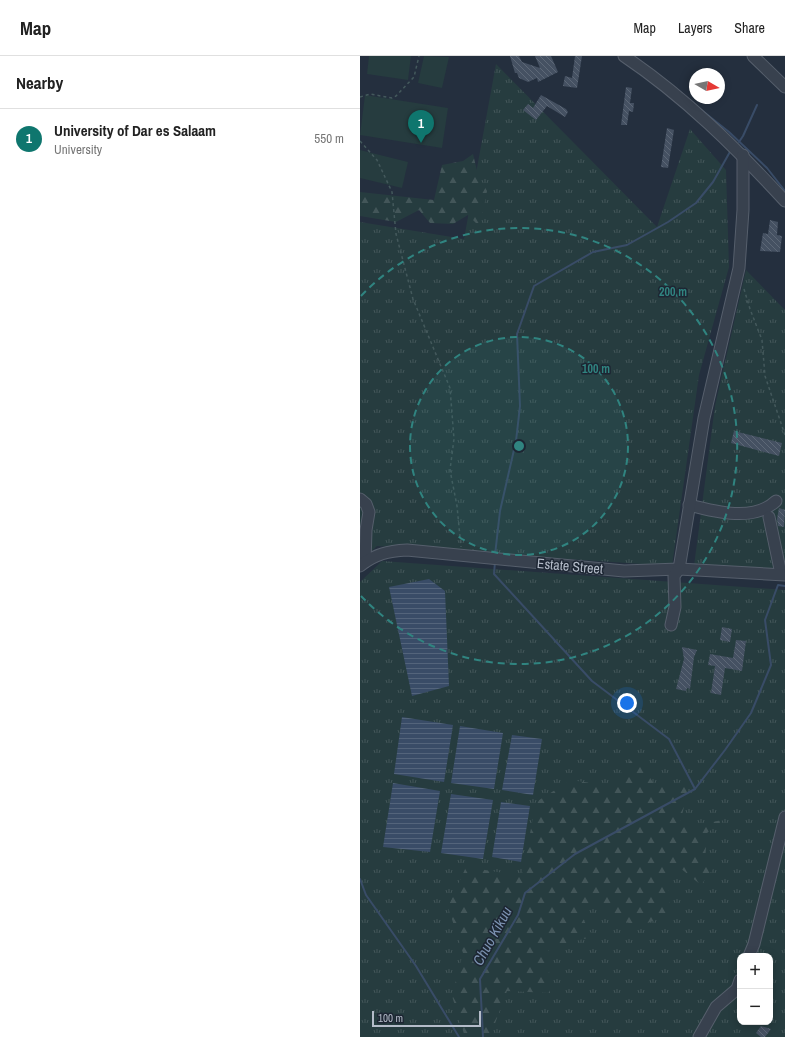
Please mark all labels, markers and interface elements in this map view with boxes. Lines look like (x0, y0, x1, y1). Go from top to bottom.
text: Map (20, 15, 51, 41)
text: Map (634, 19, 656, 37)
text: Layers (678, 19, 712, 37)
text: Share (734, 19, 765, 37)
north arrow (689, 68, 725, 104)
text: Nearby (16, 71, 63, 94)
pin: 1 (408, 110, 434, 143)
text: University of Dar es Salaam (54, 120, 216, 141)
text: 1 (26, 130, 32, 147)
text: 550 m (314, 130, 344, 147)
text: University (54, 141, 102, 158)
text: 200 m (659, 284, 687, 300)
text: 100 m (582, 361, 610, 377)
centre of rings (512, 439, 526, 453)
street label: Estate Street (536, 554, 604, 578)
your location (617, 693, 637, 713)
water label: Chuo Kikuu (467, 903, 517, 969)
map controls (737, 953, 773, 1025)
button: + (737, 953, 773, 989)
button: − (737, 989, 773, 1025)
scale bar (372, 1009, 481, 1028)
text: 100 m (378, 1011, 403, 1025)

